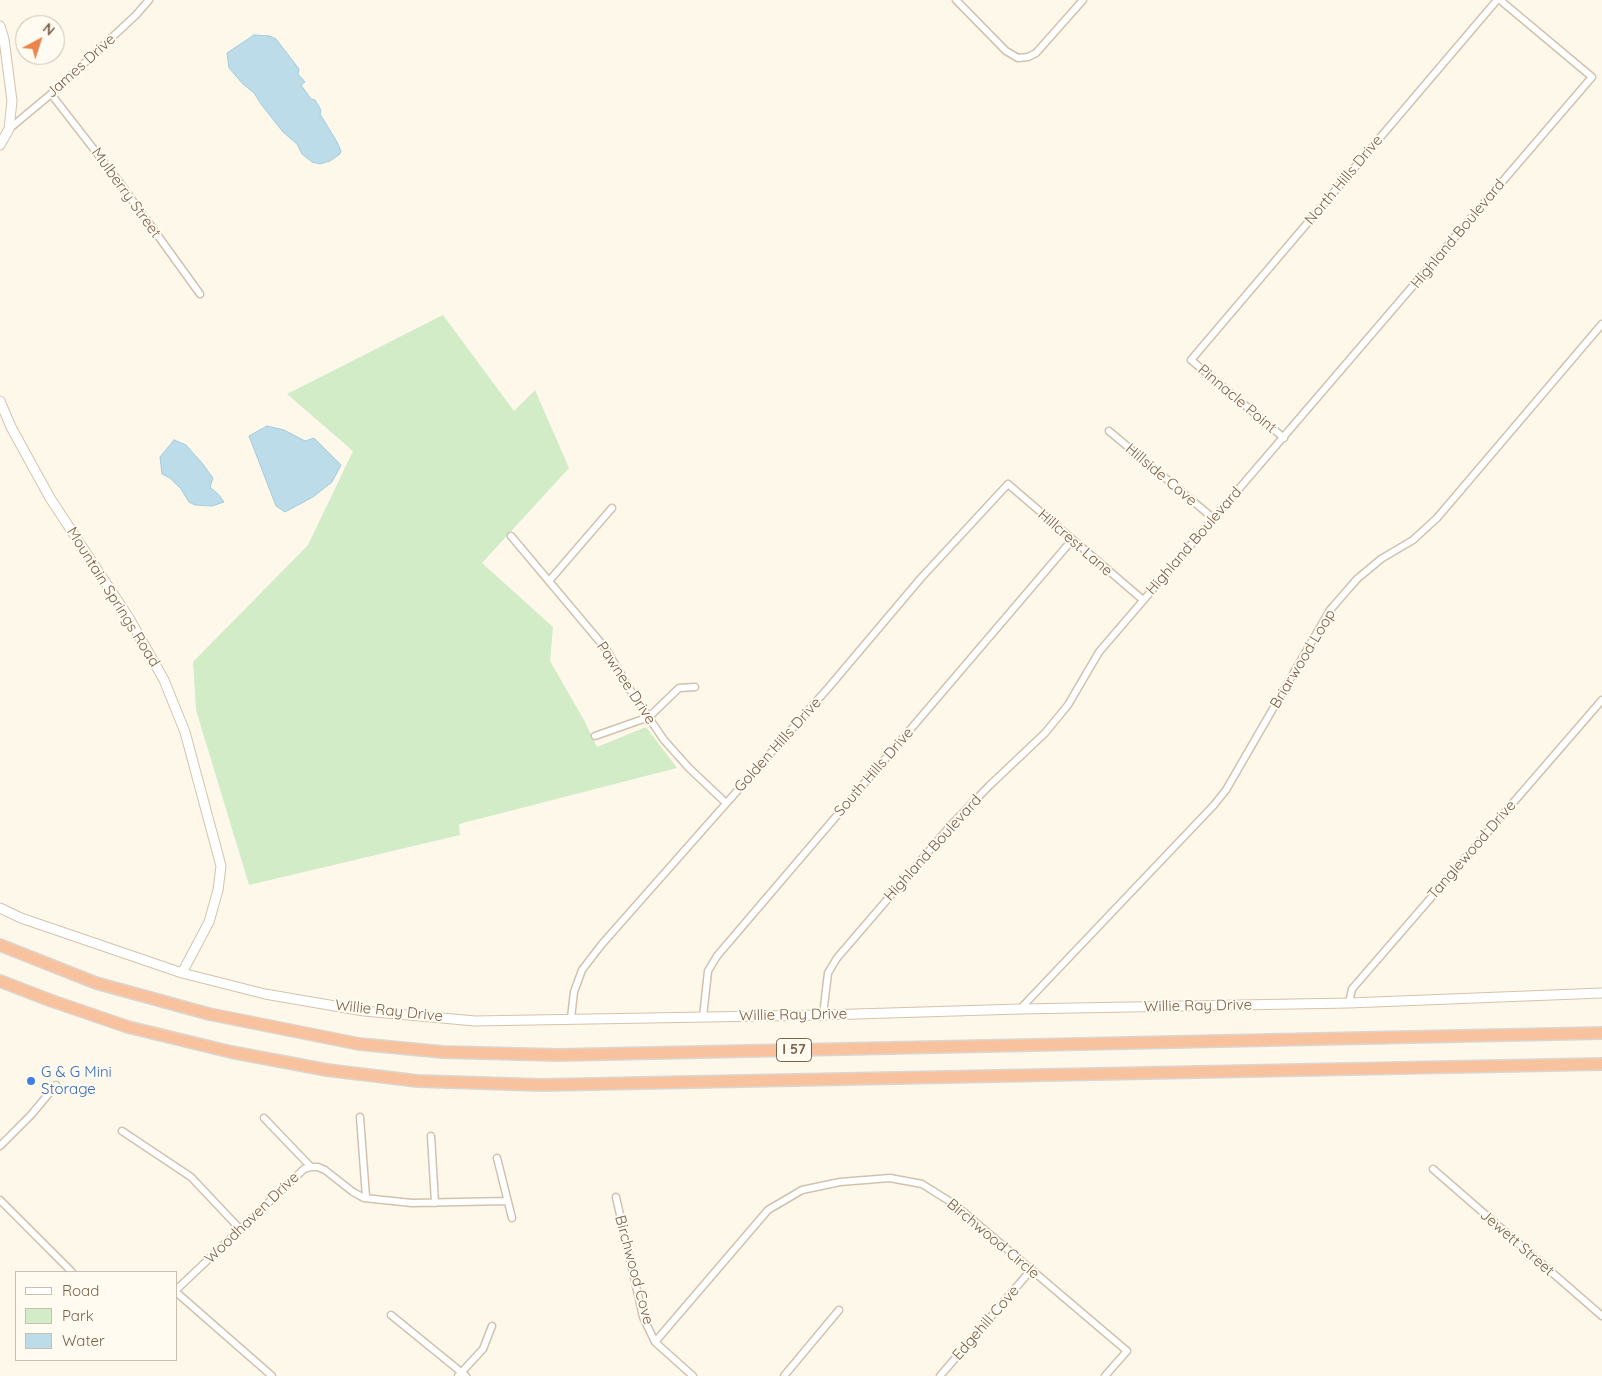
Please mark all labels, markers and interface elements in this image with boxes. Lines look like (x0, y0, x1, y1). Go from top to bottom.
north arrow (15, 15, 65, 65)
text: N (39, 19, 59, 39)
street label: James Drive (43, 30, 119, 102)
street label: North Hills Drive (1301, 131, 1387, 229)
street label: Mulberry Street (87, 144, 165, 242)
street label: Highland Boulevard (1407, 176, 1509, 292)
street label: Pinnacle Point (1194, 361, 1280, 437)
street label: Hillside Cove (1122, 440, 1200, 510)
street label: Highland Boulevard (1142, 483, 1246, 599)
street label: Hillcrest Lane (1034, 506, 1116, 580)
street label: Mountain Springs Road (63, 524, 163, 670)
street label: Briarwood Loop (1266, 606, 1340, 712)
street label: Pawnee Drive (593, 638, 659, 728)
street label: Golden Hills Drive (731, 694, 825, 796)
street label: South Hills Drive (831, 724, 917, 820)
street label: Highland Boulevard (881, 791, 985, 905)
street label: Tanglewood Drive (1424, 797, 1520, 903)
street label: Willie Ray Drive (334, 996, 444, 1026)
street label: Willie Ray Drive (1144, 996, 1252, 1016)
street label: Willie Ray Drive (739, 1005, 847, 1025)
road number: I 57 (776, 1038, 812, 1062)
place label: G & G Mini Storage (41, 1063, 112, 1098)
marker: G & G Mini Storage (25, 1075, 37, 1087)
street label: Woodhaven Drive (201, 1168, 303, 1268)
street label: Birchwood Circle (943, 1195, 1043, 1283)
street label: Jewett Street (1476, 1206, 1558, 1280)
street label: Birchwood Cove (611, 1213, 657, 1327)
legend (15, 1271, 178, 1361)
text: Road (62, 1281, 99, 1300)
street label: Edgehill Cove (949, 1282, 1023, 1364)
text: Park (62, 1306, 94, 1325)
text: Water (62, 1331, 105, 1350)

